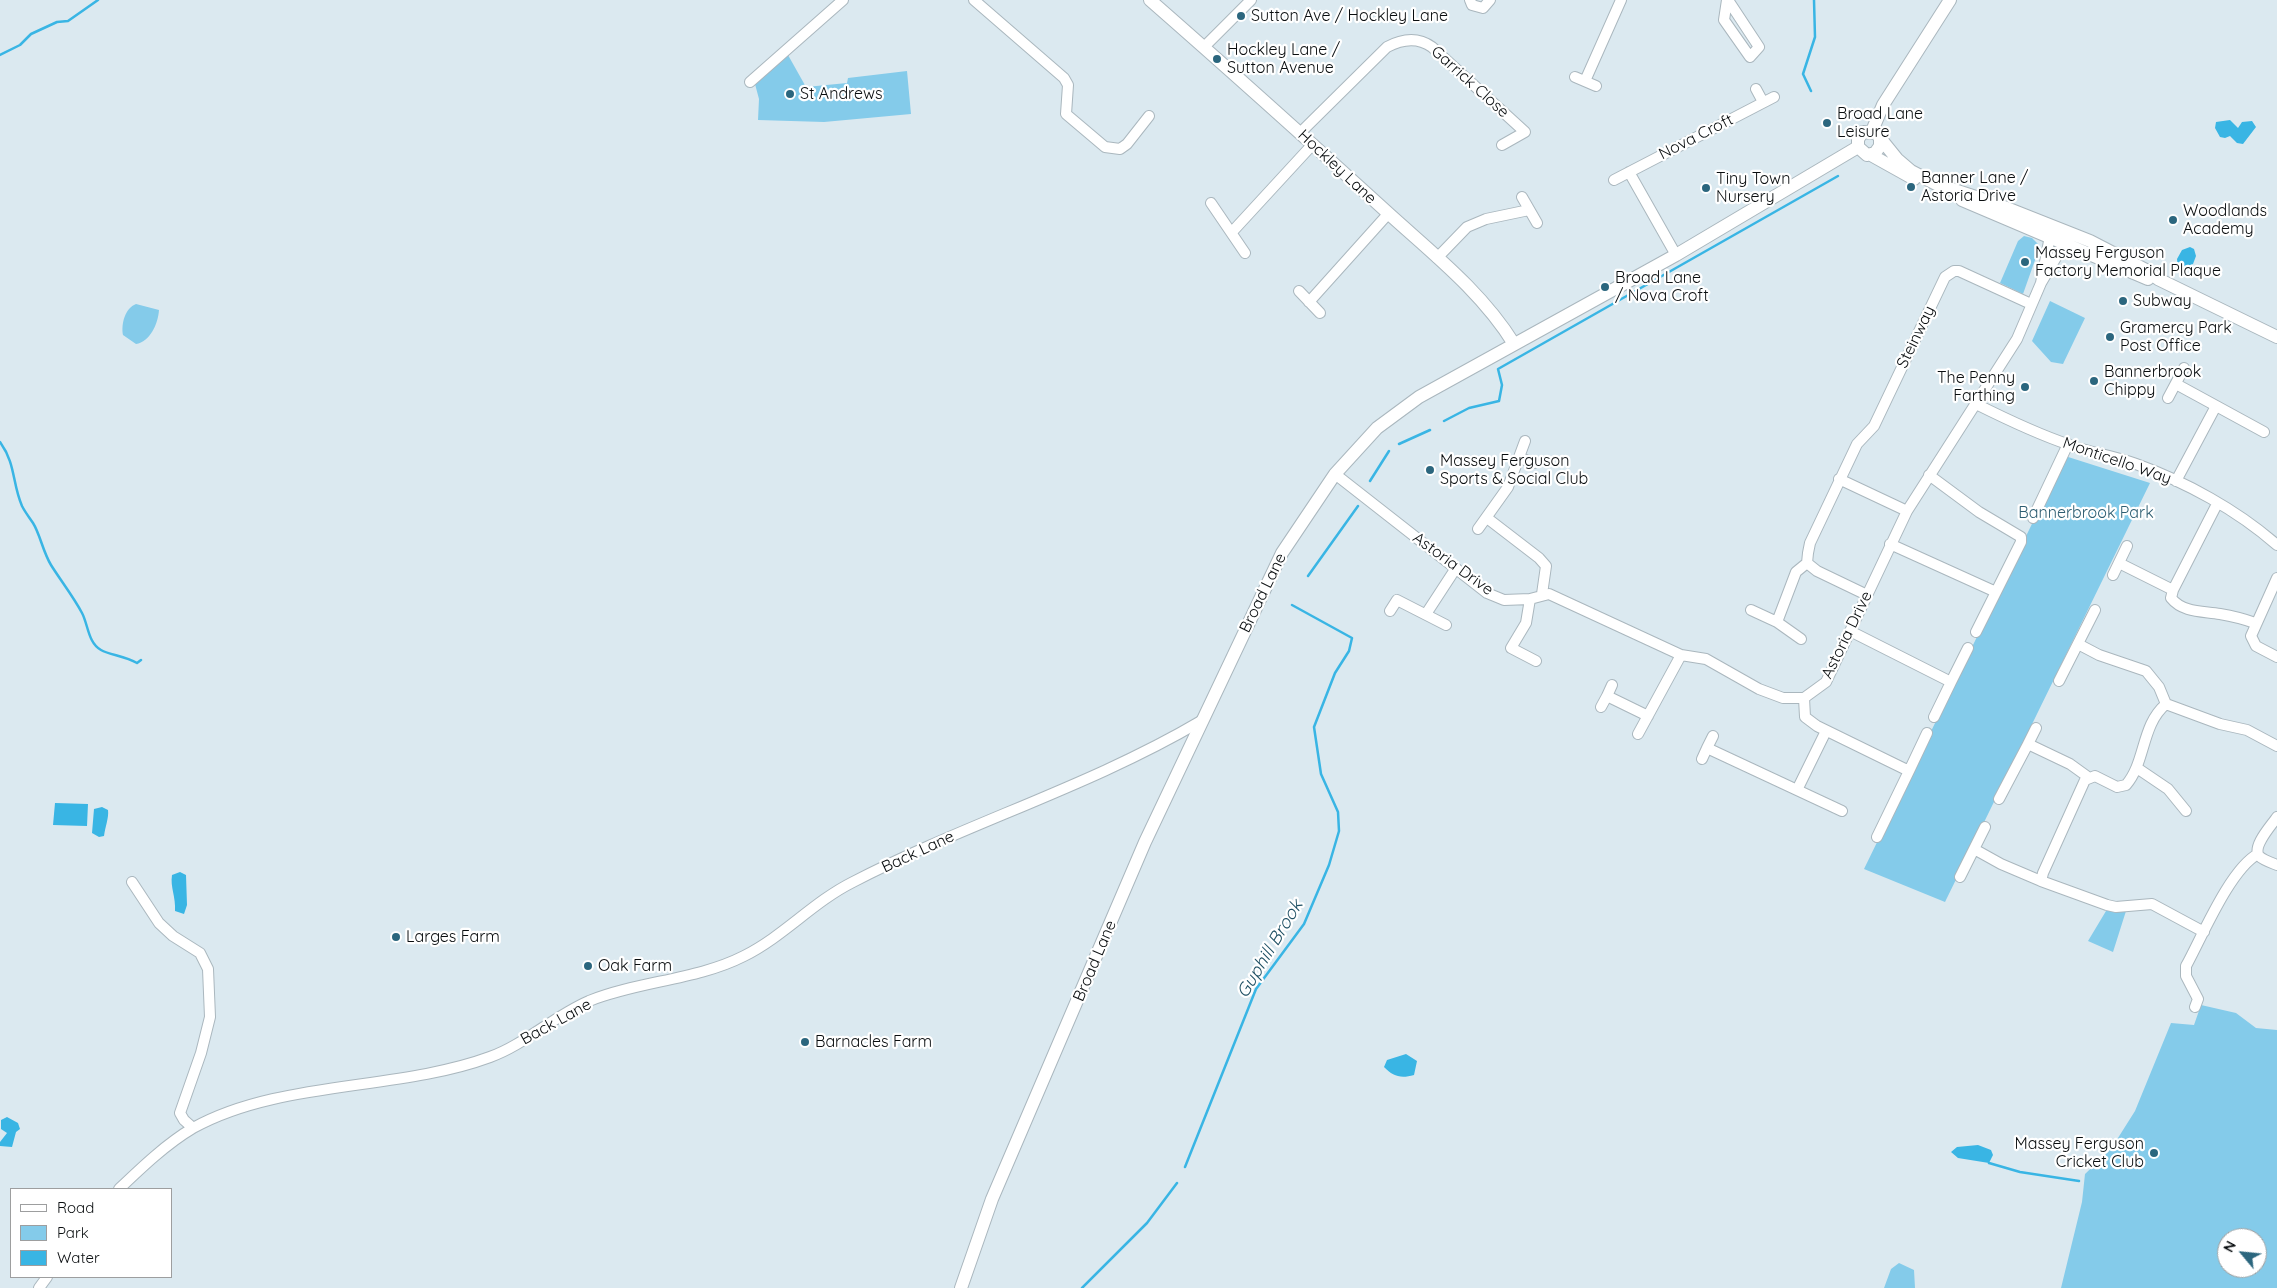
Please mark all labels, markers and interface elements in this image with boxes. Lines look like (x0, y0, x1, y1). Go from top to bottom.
place label: Sutton Ave / Hockley Lane (1251, 6, 1448, 26)
marker: Sutton Ave / Hockley Lane (1235, 10, 1247, 22)
place label: Hockley Lane / Sutton Avenue (1227, 40, 1340, 78)
street label: Garrick Close (1427, 42, 1513, 122)
marker: Hockley Lane / Sutton Avenue (1211, 53, 1223, 65)
place label: St Andrews (800, 84, 882, 104)
marker: St Andrews (784, 88, 796, 100)
place label: Broad Lane Leisure (1837, 104, 1923, 142)
street label: Nova Croft (1656, 110, 1736, 164)
marker: Broad Lane Leisure (1821, 117, 1833, 129)
street label: Hockley Lane (1294, 126, 1380, 208)
place label: Banner Lane / Astoria Drive (1921, 168, 2028, 206)
place label: Tiny Town Nursery (1716, 169, 1790, 207)
marker: Banner Lane / Astoria Drive (1905, 181, 1917, 193)
marker: Tiny Town Nursery (1700, 182, 1712, 194)
place label: Woodlands Academy (2183, 201, 2267, 239)
marker: Woodlands Academy (2167, 214, 2179, 226)
place label: Massey Ferguson Factory Memorial Plaque (2035, 243, 2221, 281)
marker: Massey Ferguson Factory Memorial Plaque (2019, 256, 2031, 268)
place label: Broad Lane / Nova Croft (1615, 268, 1709, 306)
marker: Broad Lane / Nova Croft (1599, 281, 1611, 293)
place label: Subway (2133, 291, 2192, 311)
marker: Subway (2117, 295, 2129, 307)
street label: Steinway (1893, 303, 1939, 371)
place label: Gramercy Park Post Office (2120, 318, 2232, 356)
marker: Gramercy Park Post Office (2104, 331, 2116, 343)
place label: Bannerbrook Chippy (2104, 362, 2201, 400)
place label: The Penny Farthing (1937, 368, 2015, 406)
marker: Bannerbrook Chippy (2088, 375, 2100, 387)
marker: The Penny Farthing (2019, 381, 2031, 393)
street label: Monticello Way (2060, 433, 2174, 489)
place label: Massey Ferguson Sports & Social Club (1440, 451, 1588, 489)
marker: Massey Ferguson Sports & Social Club (1424, 464, 1436, 476)
park label: Bannerbrook Park (2018, 503, 2154, 523)
street label: Astoria Drive (1409, 528, 1497, 600)
street label: Broad Lane (1235, 550, 1291, 636)
street label: Astoria Drive (1818, 588, 1876, 682)
street label: Back Lane (879, 827, 957, 877)
water label: Guphill Brook (1232, 896, 1308, 1002)
street label: Broad Lane (1069, 918, 1121, 1004)
place label: Larges Farm (406, 927, 500, 947)
marker: Larges Farm (390, 931, 402, 943)
place label: Oak Farm (598, 956, 672, 976)
marker: Oak Farm (582, 960, 594, 972)
street label: Back Lane (517, 995, 595, 1049)
place label: Barnacles Farm (815, 1032, 932, 1052)
marker: Barnacles Farm (799, 1036, 811, 1048)
place label: Massey Ferguson Cricket Club (2014, 1134, 2144, 1172)
marker: Massey Ferguson Cricket Club (2148, 1147, 2160, 1159)
legend (10, 1188, 172, 1278)
text: Road (57, 1198, 94, 1217)
text: Park (57, 1223, 89, 1242)
north arrow (2217, 1228, 2267, 1278)
text: N (2219, 1238, 2240, 1255)
text: Water (57, 1248, 100, 1267)

